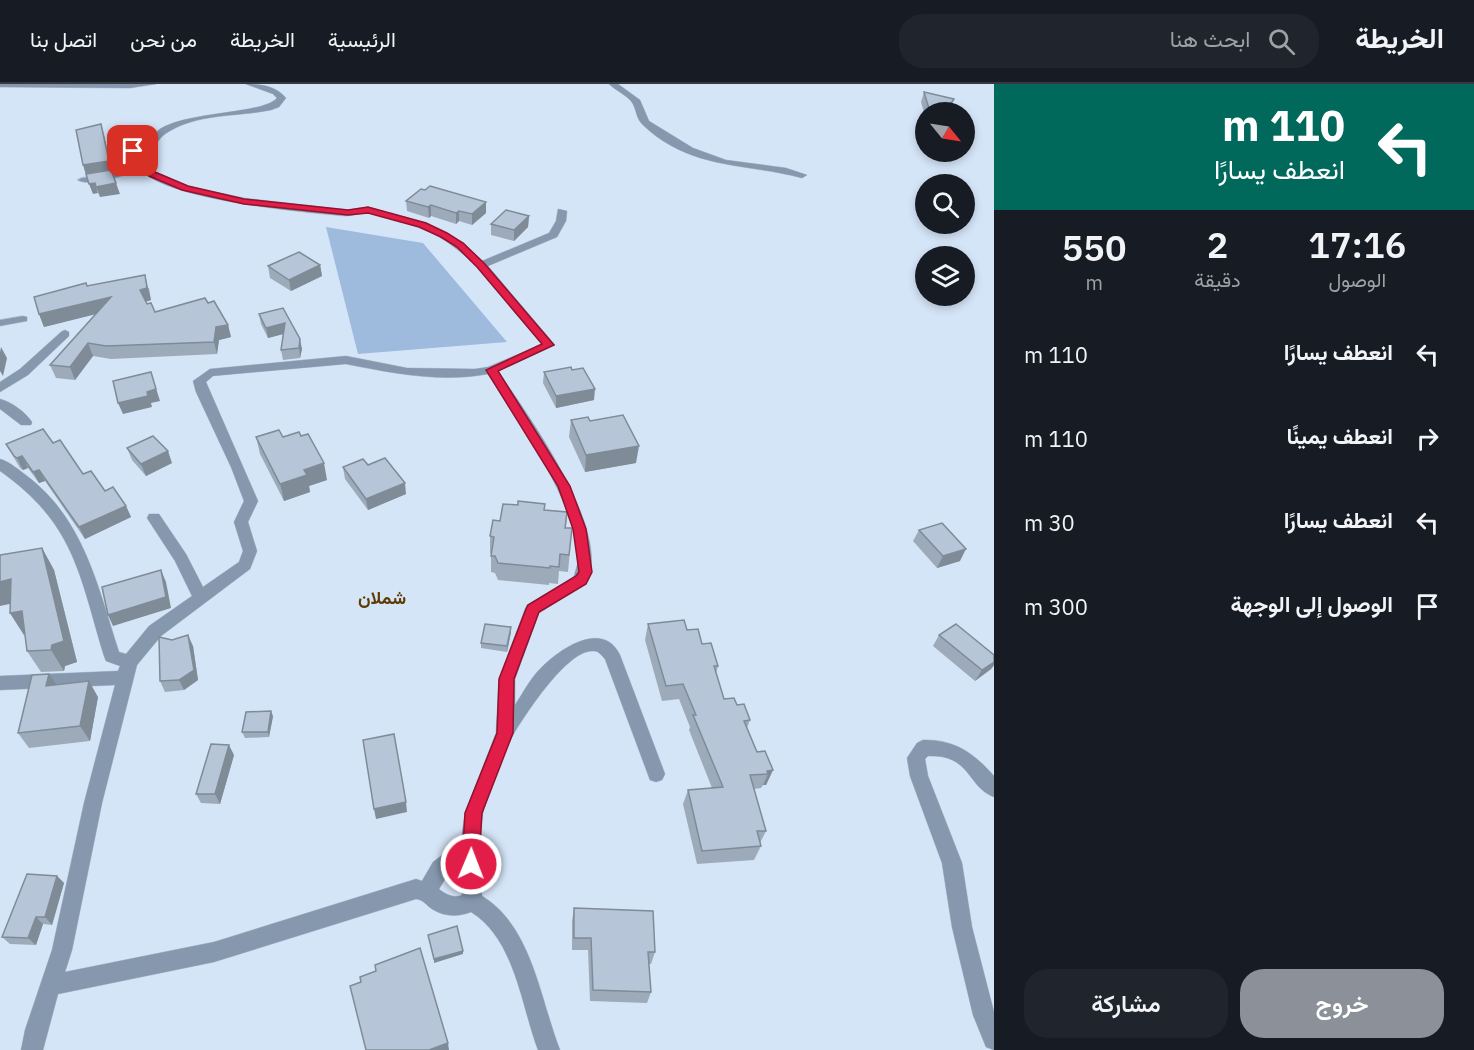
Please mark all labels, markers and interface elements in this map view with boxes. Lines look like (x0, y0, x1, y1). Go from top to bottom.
search box (899, 14, 1319, 68)
text: الخريطة (1355, 19, 1444, 56)
text: ابحث هنا (1170, 24, 1250, 53)
text: اتصل بنا (30, 25, 97, 53)
text: من نحن (130, 25, 197, 53)
text: الخريطة (230, 25, 295, 53)
text: الرئيسية (328, 25, 396, 53)
icon: search (1265, 25, 1298, 58)
text: 110 m (1222, 98, 1345, 153)
north arrow (915, 102, 975, 162)
map controls (915, 102, 975, 306)
icon: left (1366, 108, 1444, 186)
pin (107, 125, 158, 176)
icon: arrive (116, 134, 149, 167)
text: انعطف يسارًا (1214, 151, 1345, 186)
button: search (915, 174, 975, 234)
text: 2 (1207, 221, 1228, 268)
text: 17:16 (1308, 221, 1406, 268)
text: 550 (1062, 224, 1127, 271)
button: layers (915, 246, 975, 306)
text: دقيقة (1194, 266, 1241, 293)
text: الوصول (1328, 266, 1386, 293)
text: m (1085, 269, 1103, 296)
text: انعطف يسارًا (1284, 337, 1393, 366)
icon: left (1411, 338, 1444, 371)
text: 110 m (1024, 340, 1088, 369)
text: انعطف يمينًا (1286, 421, 1393, 450)
icon: right (1411, 422, 1444, 455)
text: 110 m (1024, 424, 1088, 453)
text: انعطف يسارًا (1284, 505, 1393, 534)
icon: left (1411, 506, 1444, 539)
text: 30 m (1024, 508, 1075, 537)
district label: شملان (358, 586, 406, 609)
text: الوصول إلى الوجهة (1231, 589, 1393, 618)
icon: arrive (1411, 590, 1444, 623)
text: 300 m (1024, 592, 1088, 621)
position arrow (439, 832, 503, 896)
button: مشاركة (1024, 969, 1228, 1038)
button: خروج (1240, 969, 1444, 1038)

